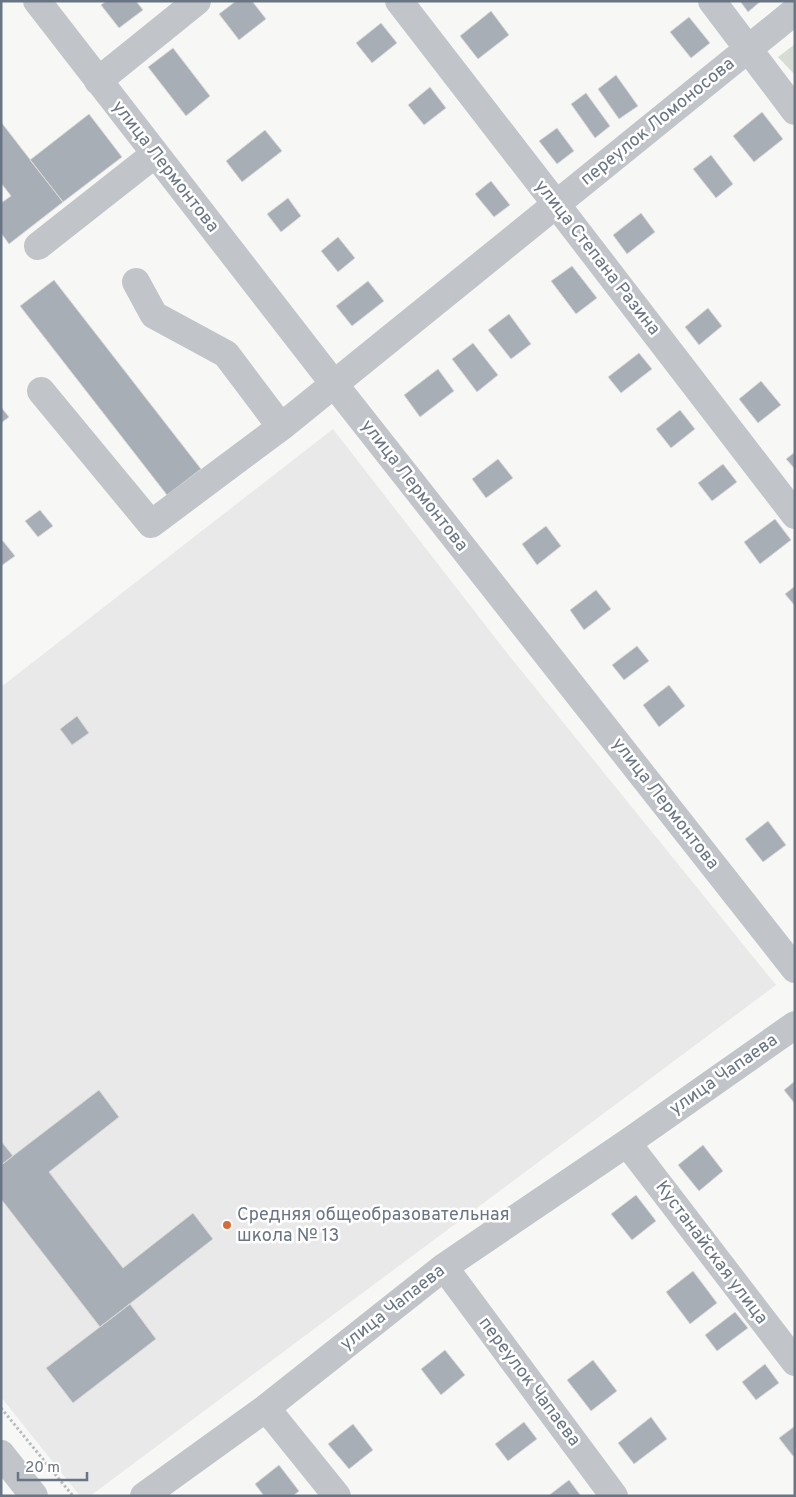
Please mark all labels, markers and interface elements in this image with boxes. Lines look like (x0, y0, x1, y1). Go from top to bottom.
street label: переулок Ломоносова (576, 53, 740, 191)
street label: улица Лермонтова (106, 96, 224, 238)
street label: улица Степана Разина (529, 176, 665, 340)
street label: улица Лермонтова (355, 415, 473, 557)
street label: улица Лермонтова (606, 733, 724, 875)
street label: улица Чапаева (665, 1029, 783, 1121)
street label: Кустанайская улица (650, 1177, 772, 1329)
place label: Средняя общеобразовательная школа № 13 (237, 1204, 510, 1248)
marker: Средняя общеобразовательная школа № 13 (221, 1219, 233, 1231)
street label: улица Чапаева (336, 1260, 450, 1356)
street label: переулок Чапаева (473, 1313, 585, 1451)
scale bar (18, 1450, 86, 1482)
text: 20 m (25, 1459, 60, 1478)

